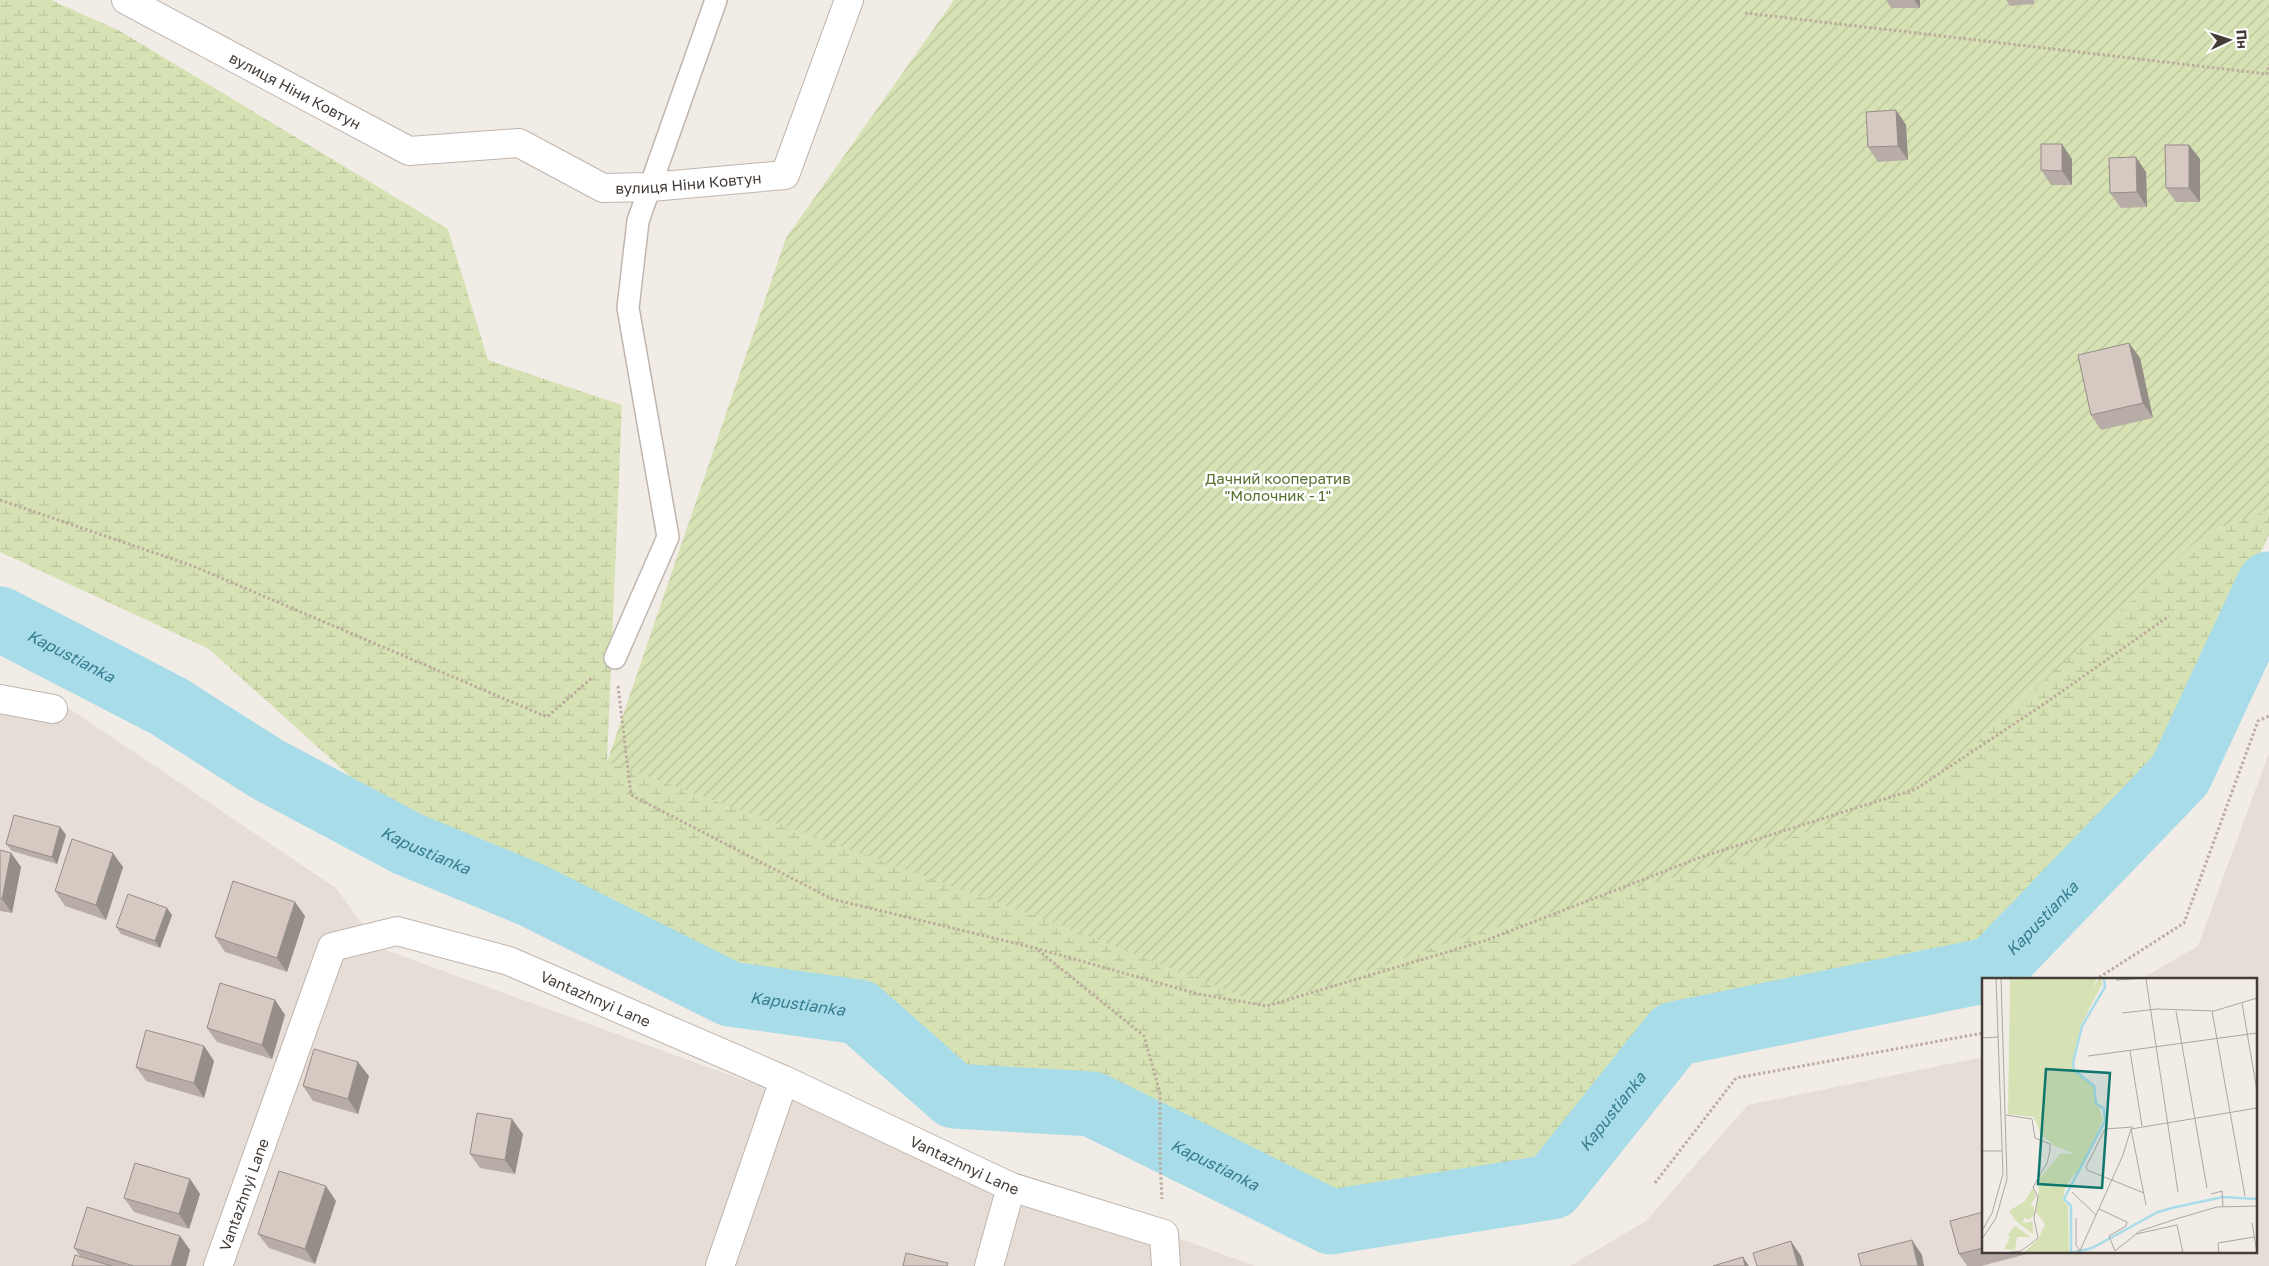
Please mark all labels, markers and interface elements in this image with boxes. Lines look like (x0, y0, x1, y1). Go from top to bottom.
north arrow (2204, 15, 2254, 65)
text: Пн (2233, 29, 2252, 49)
street label: вулиця Ніни Ковтун (227, 48, 364, 133)
street label: вулиця Ніни Ковтун (615, 168, 762, 197)
park label: Дачний кооператив "Молочник - 1" (1205, 469, 1351, 504)
water label: Kapustianka (24, 625, 119, 687)
water label: Kapustianka (378, 822, 474, 879)
water label: Kapustianka (2002, 876, 2083, 960)
street label: Vantazhnyi Lane (538, 967, 654, 1030)
inset map (1982, 978, 2256, 1254)
water label: Kapustianka (749, 987, 847, 1020)
water label: Kapustianka (1575, 1067, 1650, 1155)
street label: Vantazhnyi Lane (907, 1132, 1022, 1198)
street label: Vantazhnyi Lane (215, 1135, 272, 1253)
water label: Kapustianka (1168, 1135, 1263, 1195)

